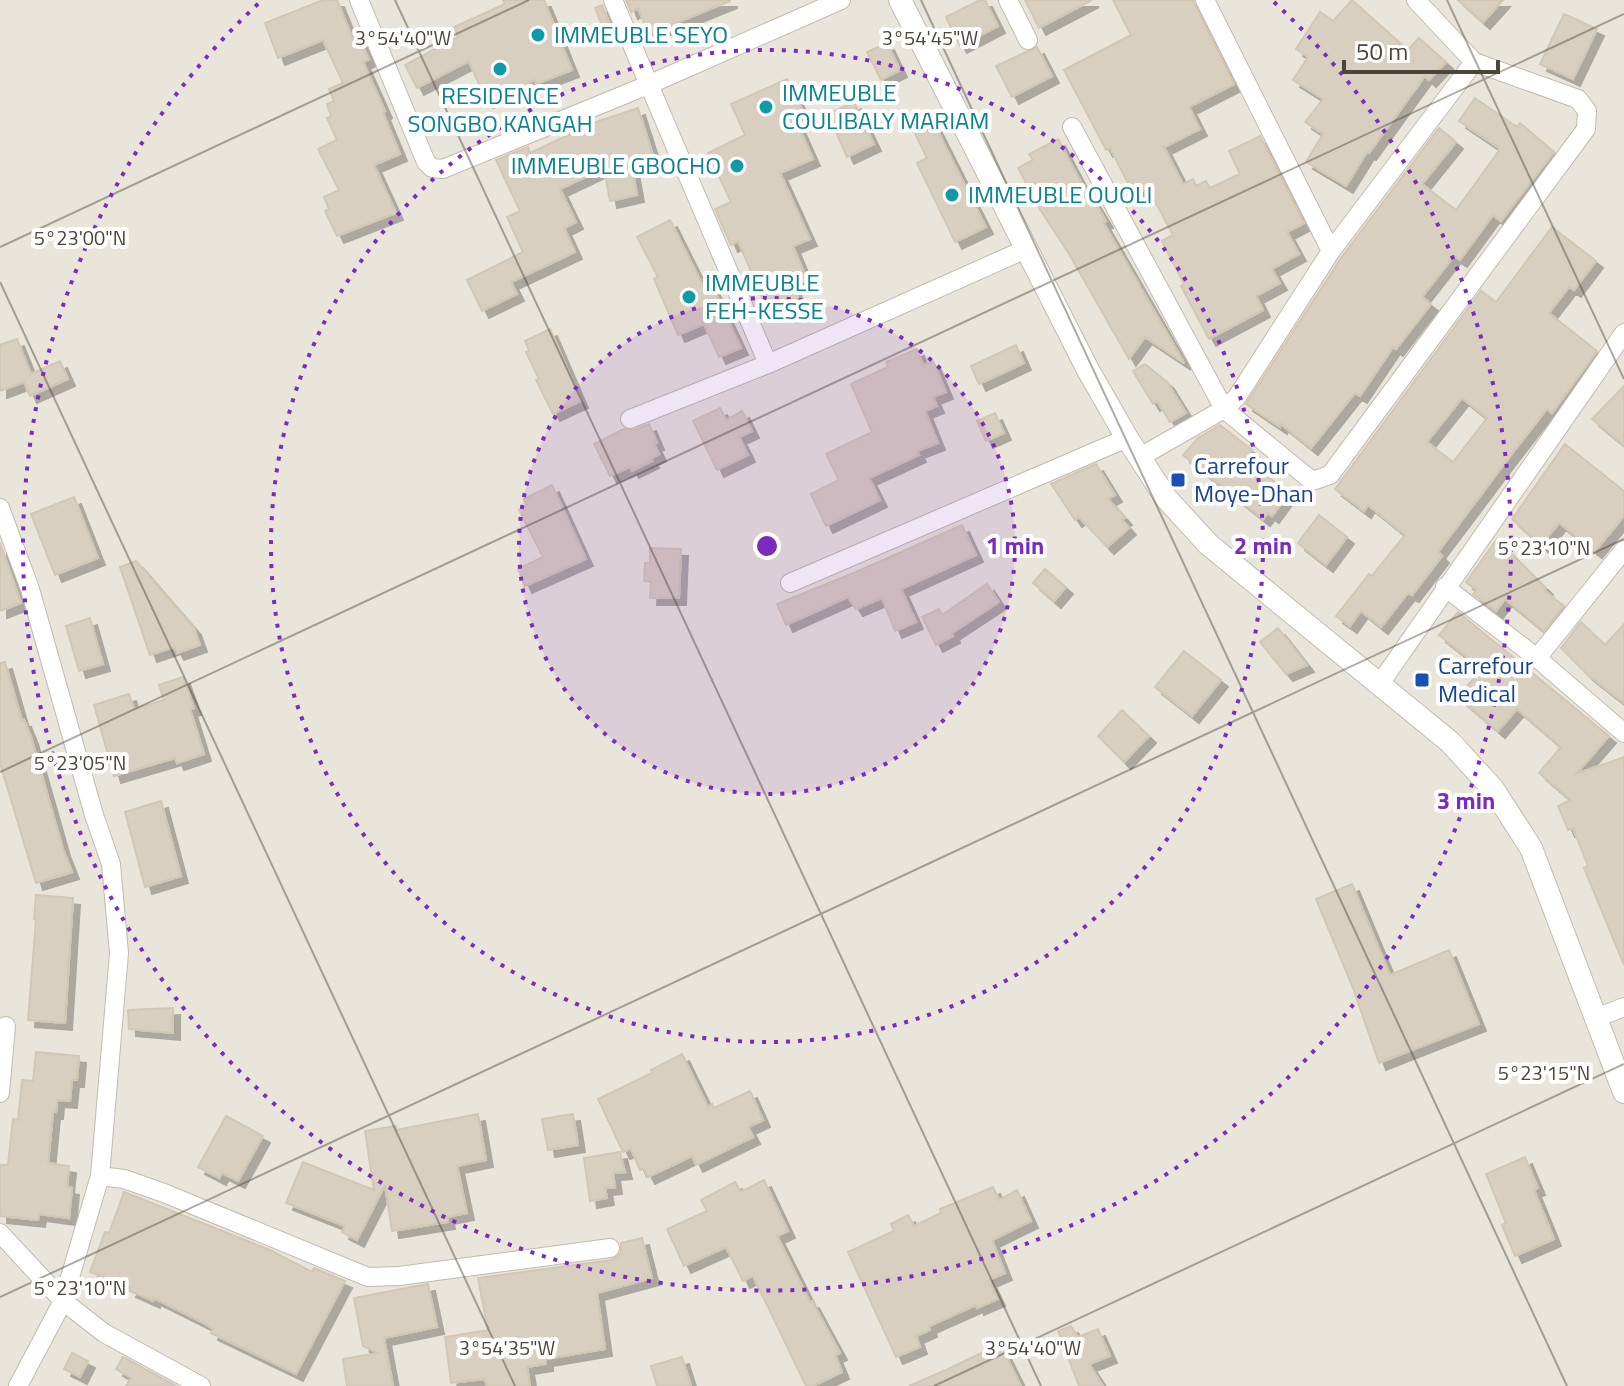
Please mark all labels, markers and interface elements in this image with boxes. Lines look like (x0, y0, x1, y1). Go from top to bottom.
place label: IMMEUBLE SEYO (554, 16, 728, 52)
text: 3°54'40"W (355, 22, 452, 53)
text: 3°54'45"W (882, 22, 979, 53)
scale bar (1344, 24, 1498, 74)
marker: IMMEUBLE SEYO (529, 26, 547, 44)
text: 50 m (1356, 33, 1408, 69)
marker: RESIDENCE SONGBO KANGAH (491, 60, 509, 78)
place label: IMMEUBLE COULIBALY MARIAM (782, 74, 990, 138)
place label: RESIDENCE SONGBO KANGAH (407, 77, 593, 141)
marker: IMMEUBLE COULIBALY MARIAM (757, 98, 775, 116)
place label: IMMEUBLE GBOCHO (511, 147, 721, 183)
marker: IMMEUBLE GBOCHO (728, 157, 746, 175)
place label: IMMEUBLE OUOLI (968, 176, 1152, 212)
marker: IMMEUBLE OUOLI (943, 186, 961, 204)
text: 5°23'00"N (34, 222, 126, 253)
place label: IMMEUBLE FEH-KESSE (705, 264, 824, 328)
marker: IMMEUBLE FEH-KESSE (680, 288, 698, 306)
place label: Carrefour Moye-Dhan (1194, 447, 1314, 511)
marker: Carrefour Moye-Dhan (1169, 471, 1187, 489)
text: 1 min (986, 527, 1044, 563)
text: 2 min (1234, 527, 1292, 563)
centre of rings (753, 532, 781, 560)
text: 5°23'10"N (1498, 532, 1590, 563)
place label: Carrefour Medical (1438, 647, 1533, 711)
marker: Carrefour Medical (1413, 671, 1431, 689)
text: 5°23'05"N (34, 747, 126, 778)
text: 3 min (1437, 782, 1495, 818)
text: 5°23'15"N (1498, 1057, 1590, 1088)
text: 5°23'10"N (34, 1272, 126, 1303)
text: 3°54'35"W (459, 1332, 556, 1363)
text: 3°54'40"W (985, 1332, 1082, 1363)

